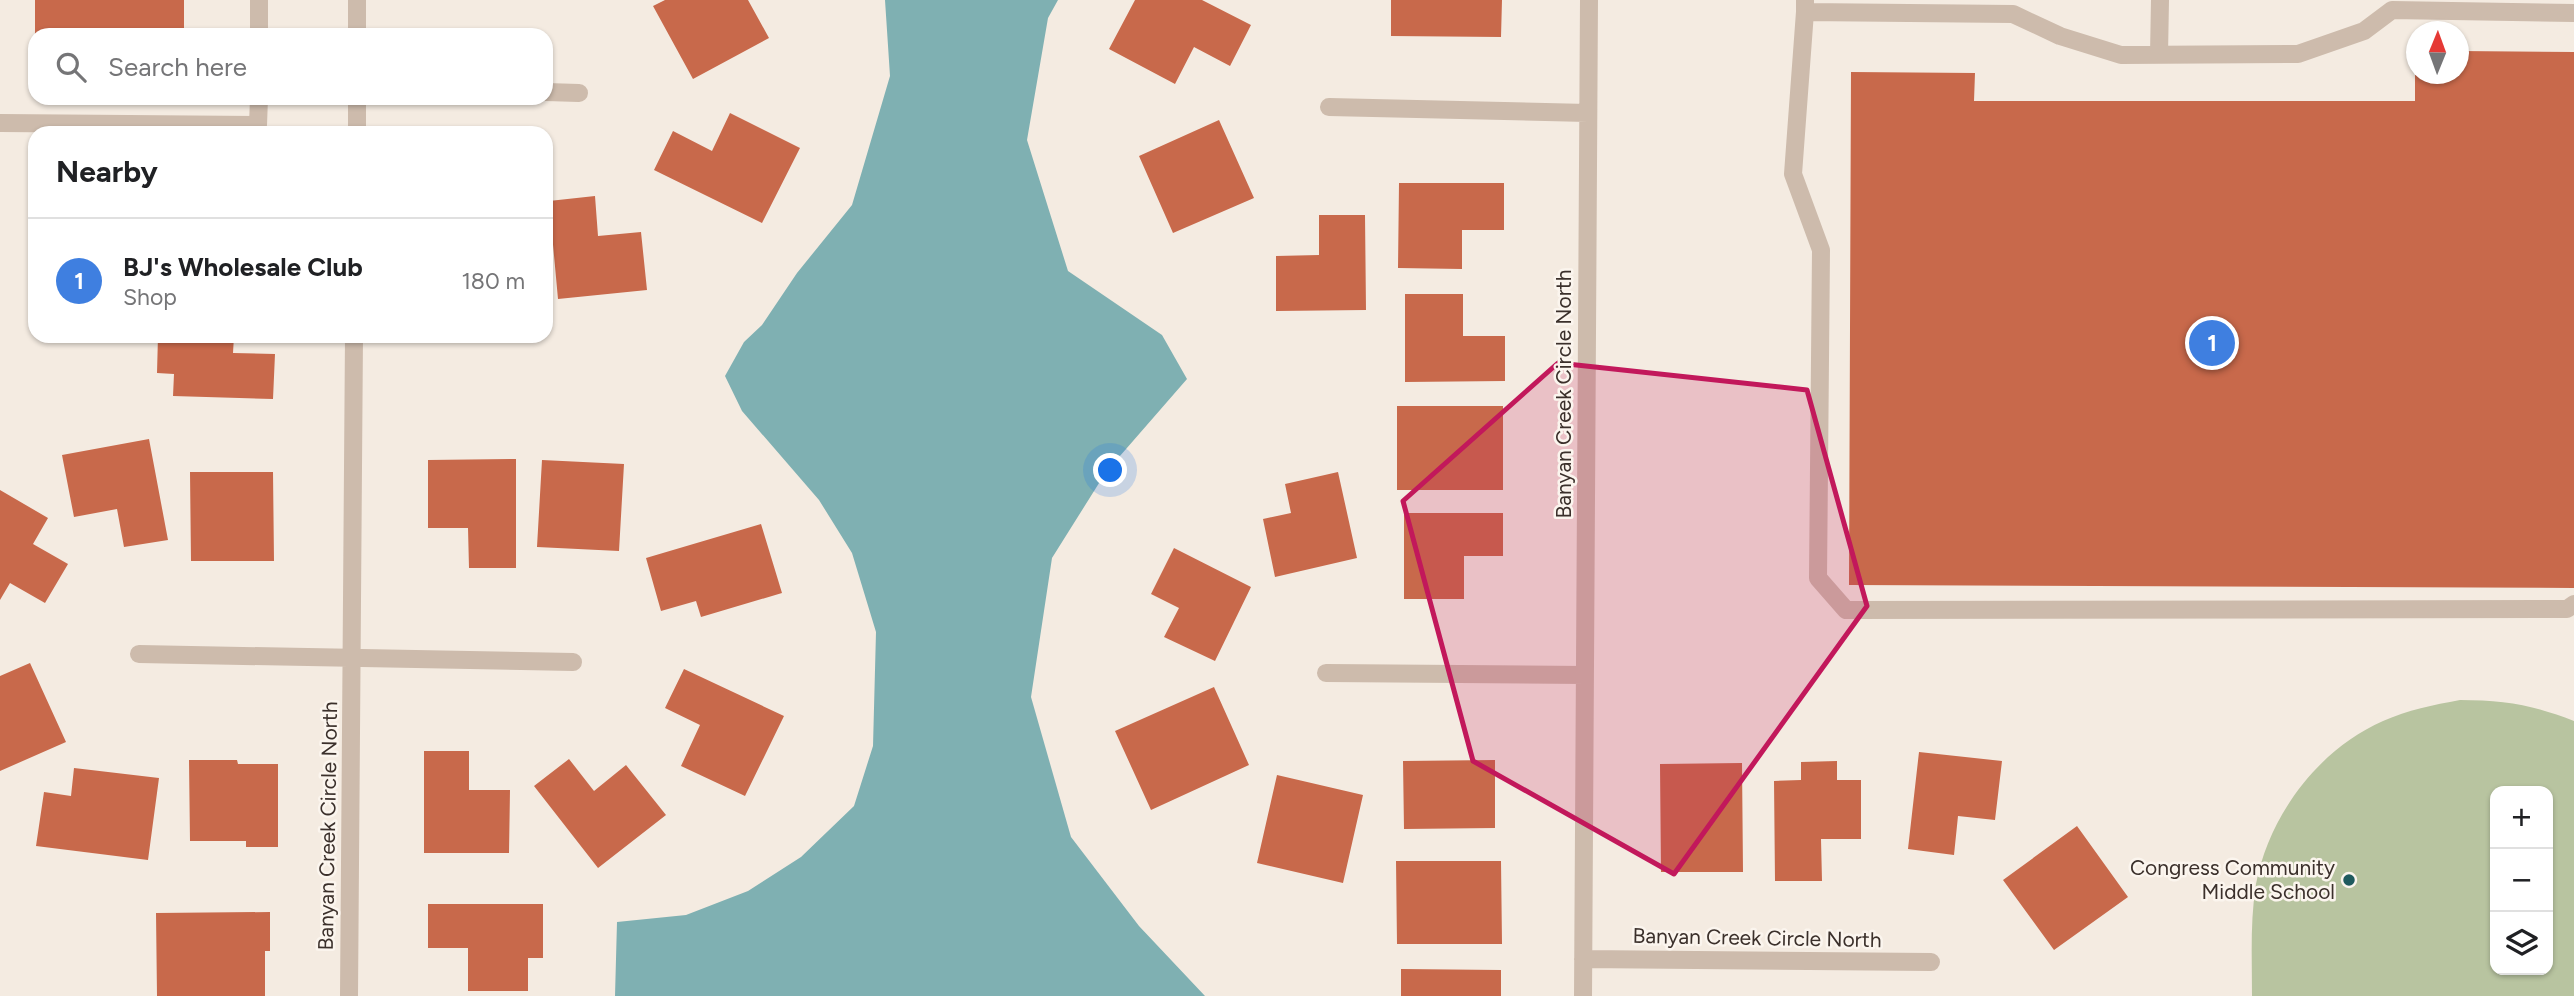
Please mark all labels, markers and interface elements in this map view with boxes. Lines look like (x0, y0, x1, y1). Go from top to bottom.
north arrow (2406, 21, 2469, 84)
search box (28, 28, 553, 105)
icon: search (52, 48, 90, 86)
text: Search here (108, 51, 247, 83)
text: Nearby (56, 153, 158, 190)
text: BJ's Wholesale Club (123, 251, 363, 283)
text: 1 (74, 267, 84, 295)
text: 180 m (461, 267, 525, 295)
street label: Banyan Creek Circle North (1551, 270, 1576, 519)
text: Shop (123, 283, 177, 311)
pin: 1 (2189, 317, 2235, 369)
your location (1093, 453, 1127, 487)
street label: Banyan Creek Circle North (313, 701, 342, 951)
map controls (2490, 786, 2553, 975)
button: + (2490, 786, 2553, 849)
button: − (2490, 849, 2553, 912)
place label: Congress Community Middle School (2130, 855, 2335, 904)
marker: Congress Community Middle School (2341, 872, 2357, 888)
button: layers (2490, 912, 2553, 975)
street label: Banyan Creek Circle North (1632, 923, 1882, 952)

